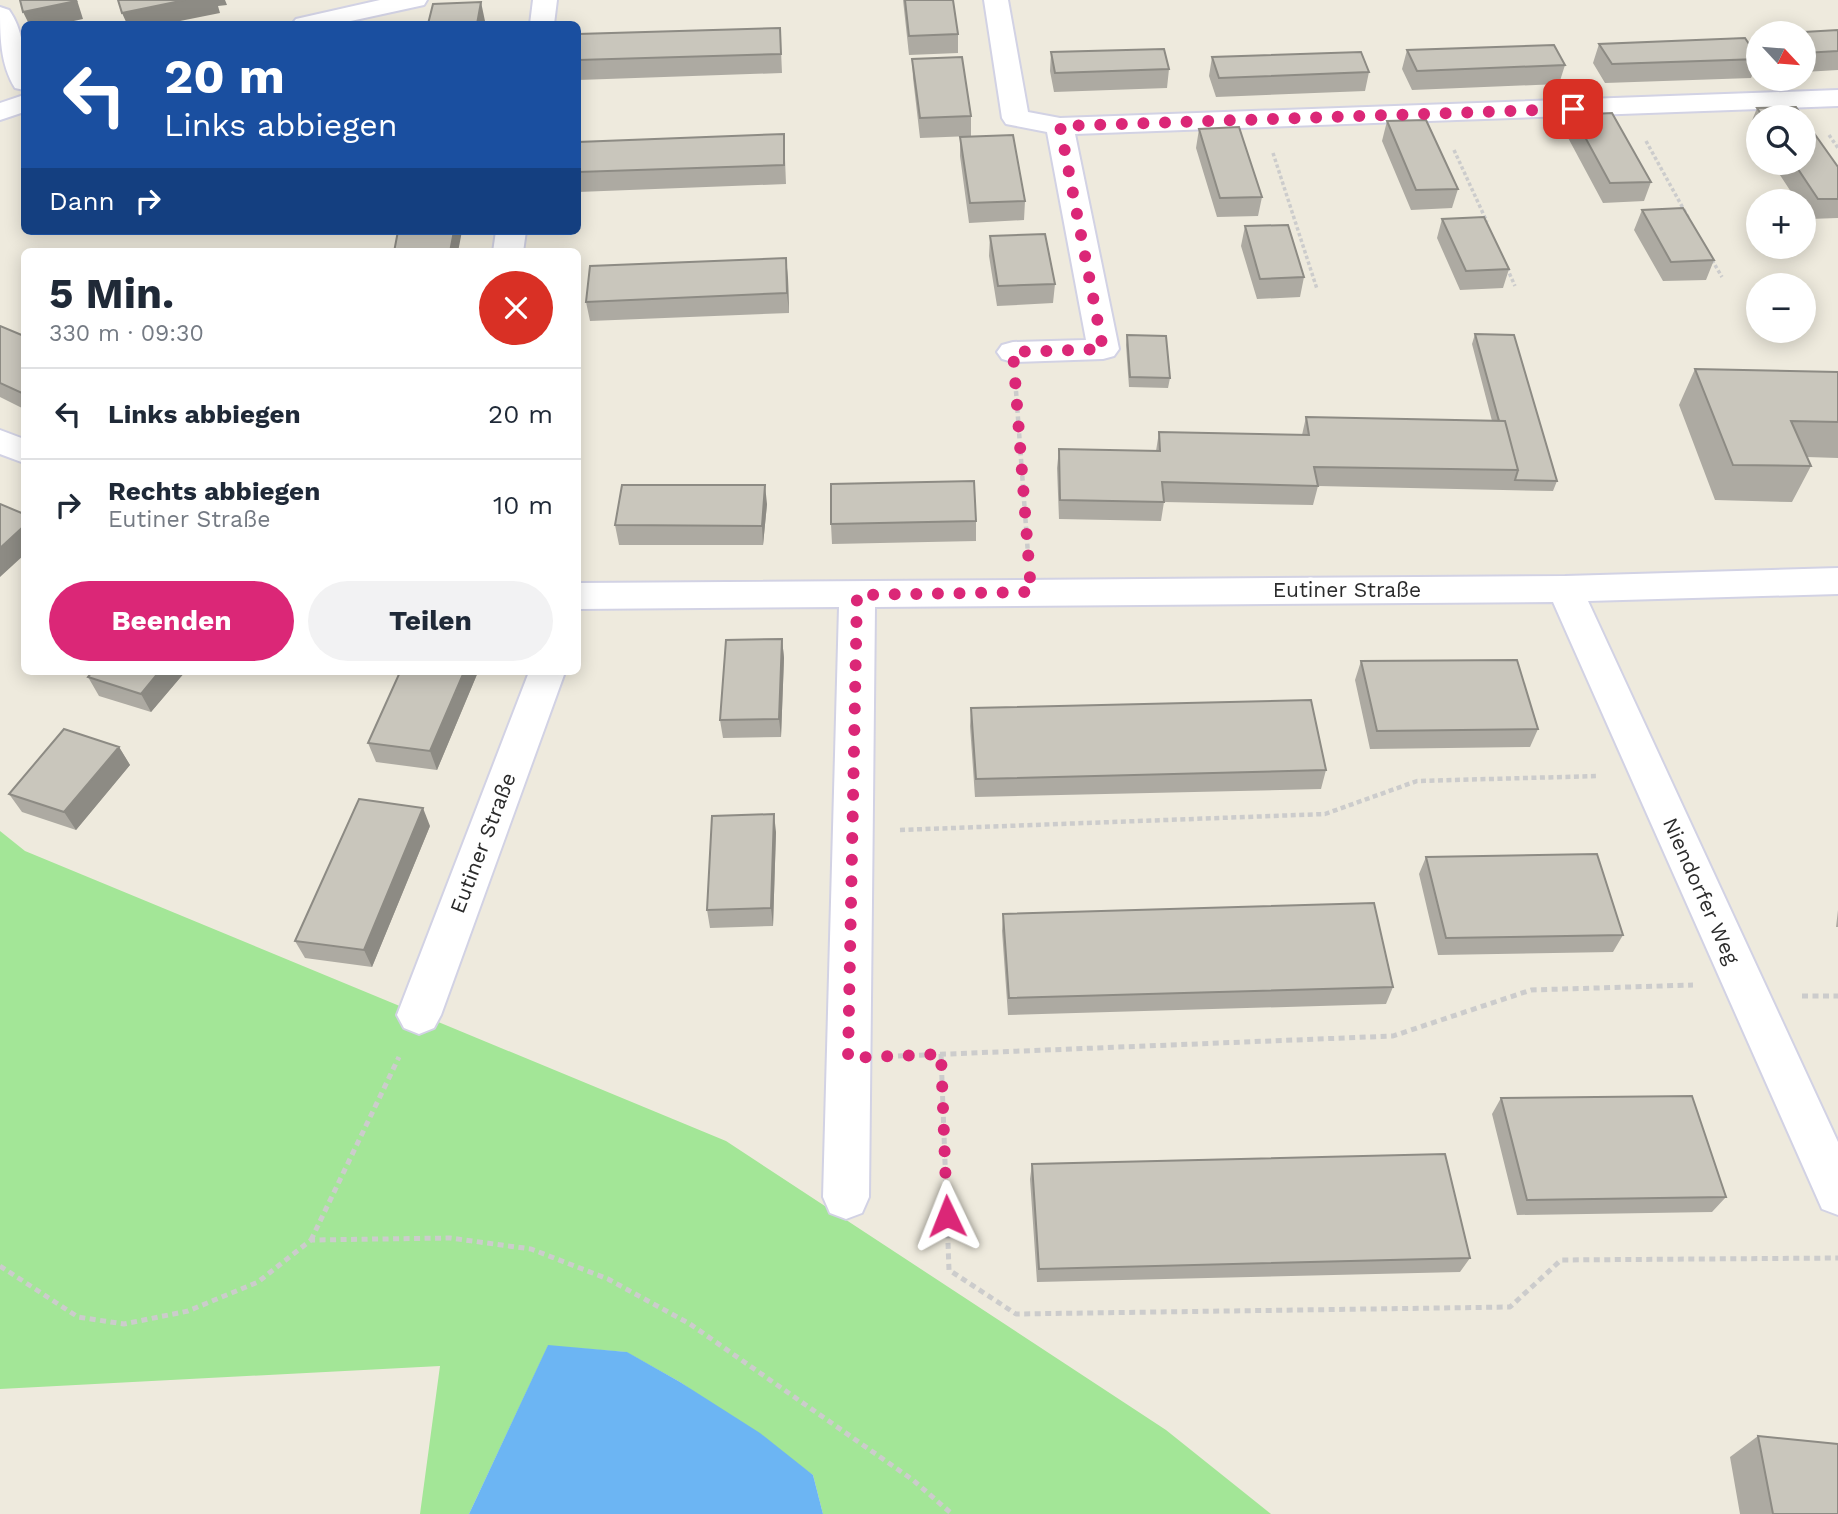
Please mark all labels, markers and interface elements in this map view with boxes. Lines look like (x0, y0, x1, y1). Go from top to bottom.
north arrow (1746, 21, 1816, 91)
map controls (1746, 21, 1816, 343)
text: 20 m (164, 47, 285, 105)
icon: left (49, 49, 140, 140)
pin (1543, 79, 1603, 139)
icon: arrive (1554, 90, 1592, 128)
button: search (1746, 105, 1816, 175)
text: Links abbiegen (164, 106, 398, 144)
icon: right (129, 182, 167, 220)
text: Dann (49, 186, 115, 216)
button: + (1746, 189, 1816, 259)
text: 5 Min. (49, 269, 174, 318)
button: close (479, 271, 553, 345)
button: − (1746, 273, 1816, 343)
text: 330 m · 09:30 (49, 320, 204, 347)
icon: left (49, 395, 87, 433)
text: Links abbiegen (108, 399, 301, 429)
text: 20 m (488, 399, 553, 429)
text: Rechts abbiegen (108, 476, 320, 506)
icon: right (49, 486, 87, 524)
text: 10 m (493, 490, 553, 520)
text: Eutiner Straße (108, 506, 270, 533)
street label: Eutiner Straße (1273, 577, 1421, 602)
button: Beenden (49, 581, 294, 661)
button: Teilen (308, 581, 553, 661)
street label: Eutiner Straße (444, 769, 521, 917)
street label: Niendorfer Weg (1658, 814, 1745, 969)
position arrow (910, 1179, 984, 1253)

